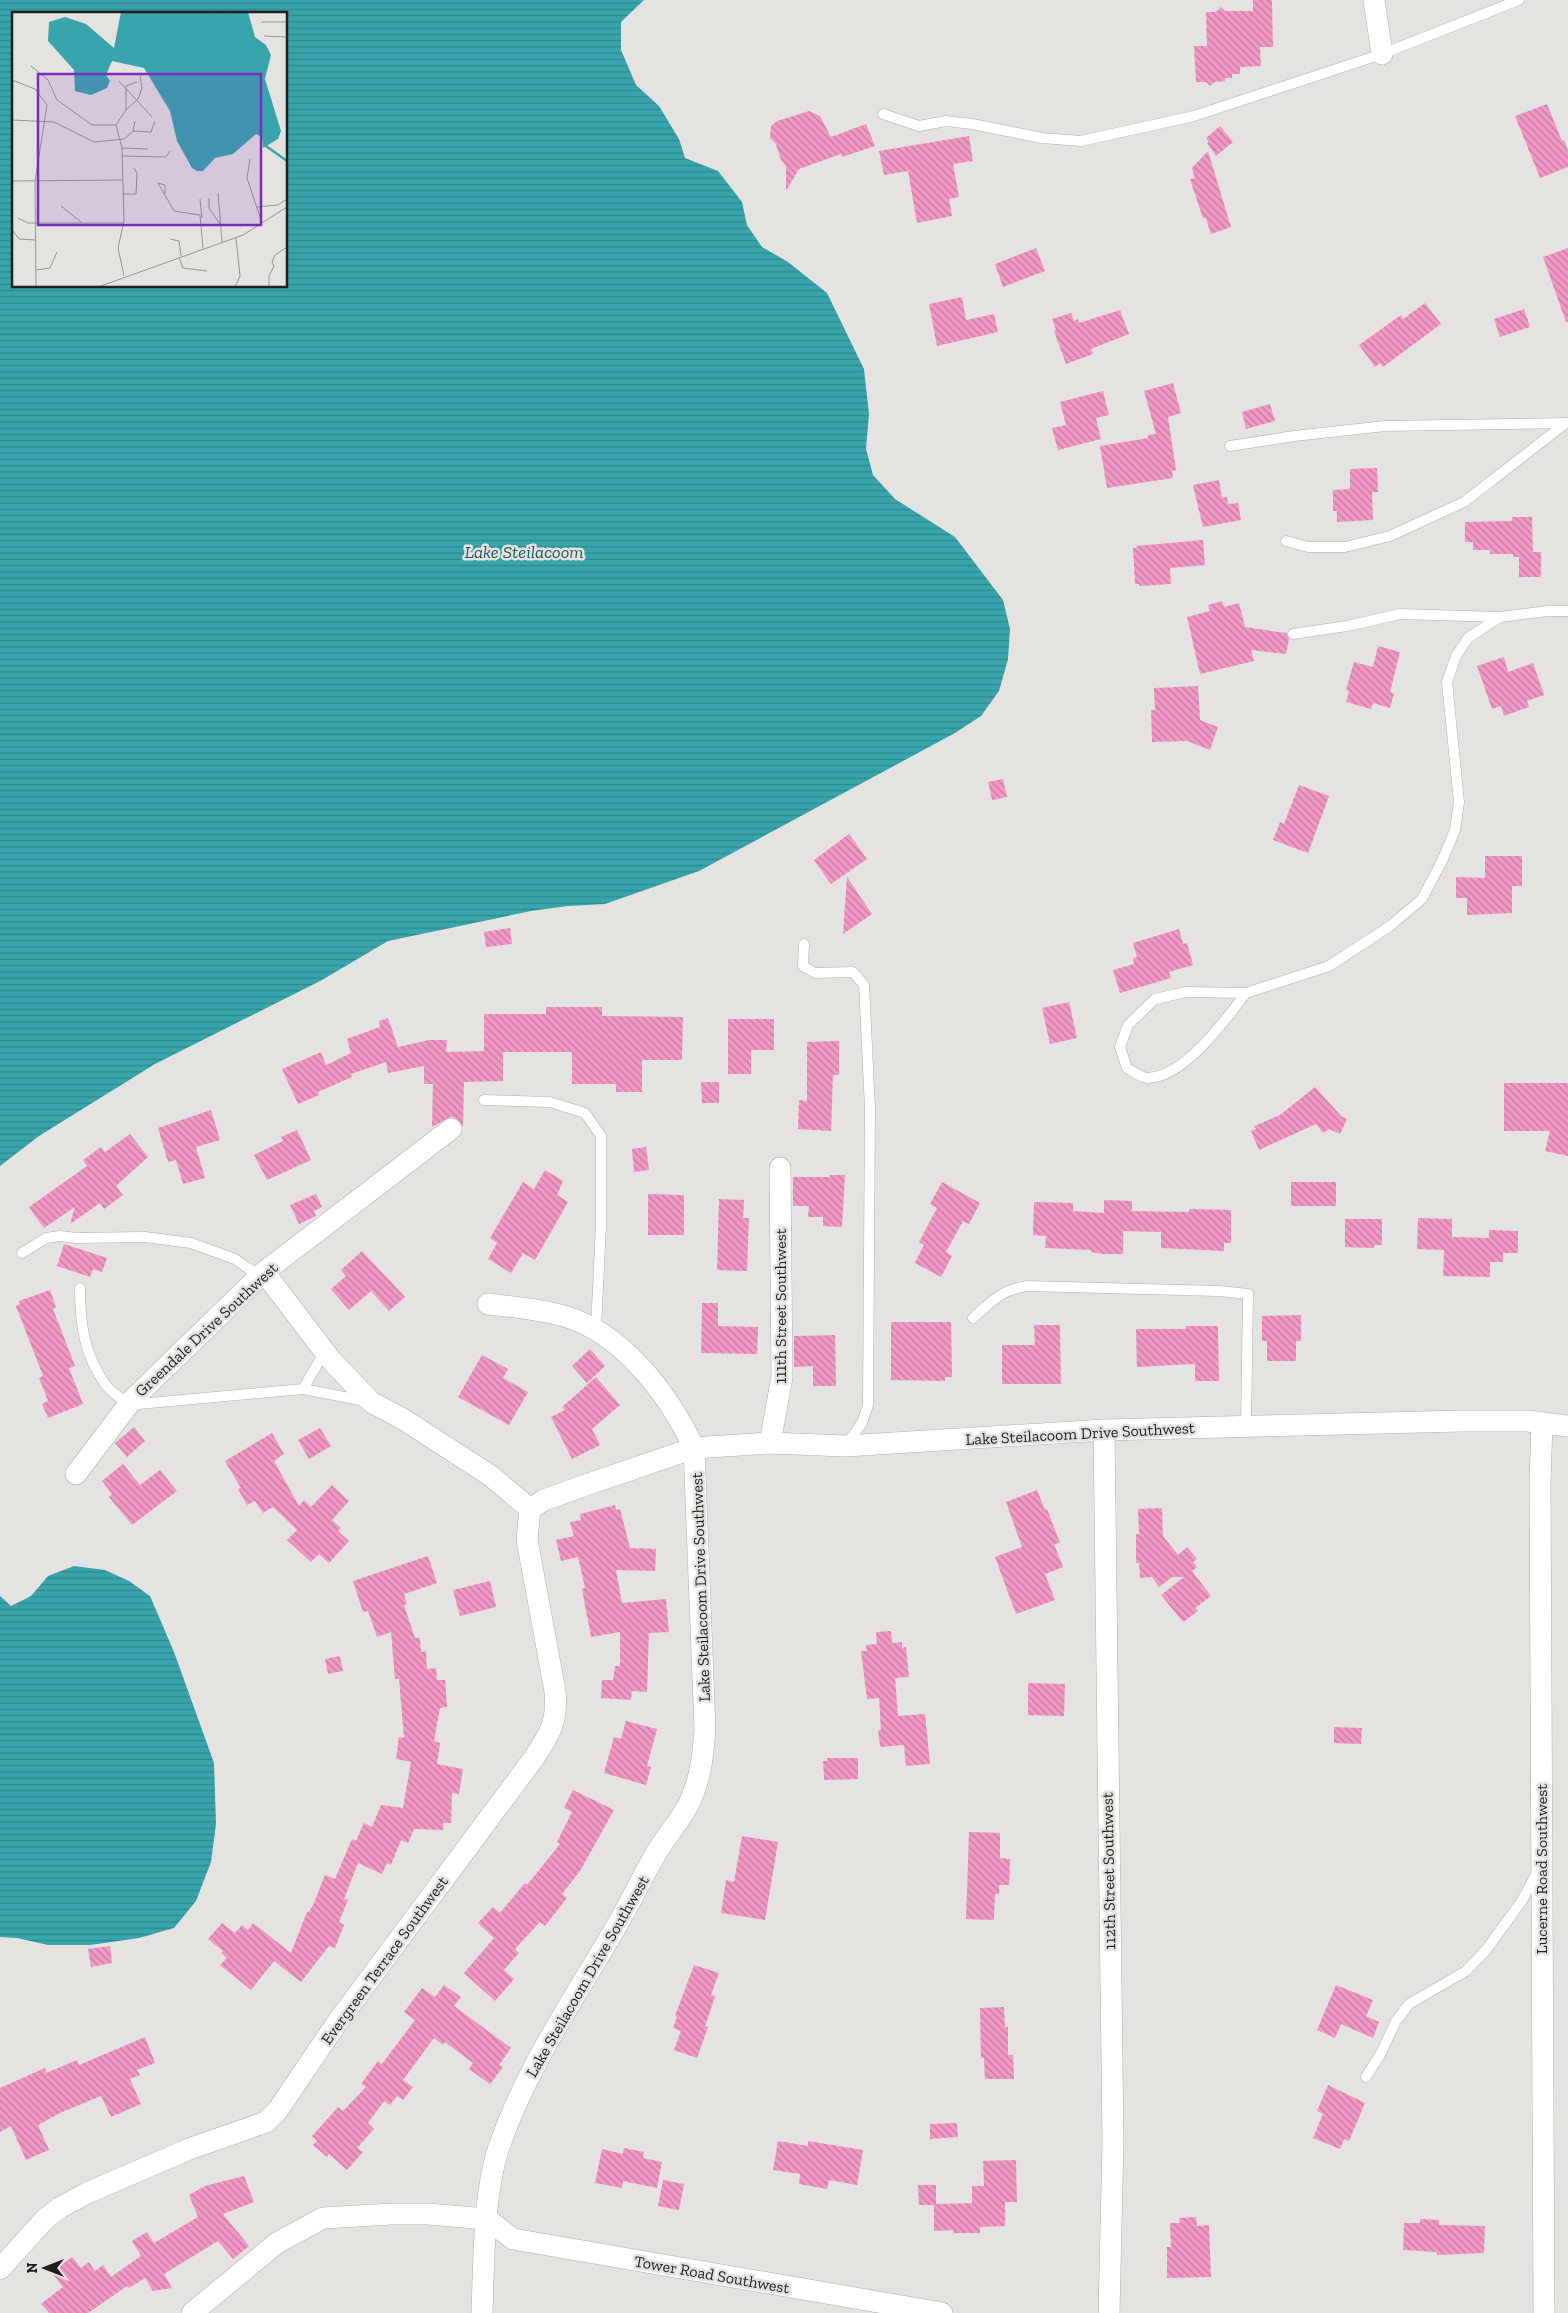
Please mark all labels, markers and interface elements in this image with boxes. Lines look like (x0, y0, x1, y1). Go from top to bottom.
inset map (12, 12, 288, 288)
water label: Lake Steilacoom (464, 541, 584, 563)
street label: 111th Street Southwest (771, 1228, 790, 1384)
street label: Greendale Drive Southwest (131, 1258, 282, 1400)
street label: Lake Steilacoom Drive Southwest (965, 1418, 1195, 1449)
street label: Lake Steilacoom Drive Southwest (687, 1472, 714, 1702)
street label: Lucerne Road Southwest (1532, 1784, 1551, 1954)
street label: 112th Street Southwest (1098, 1792, 1119, 1950)
street label: Evergreen Terrace Southwest (317, 1872, 452, 2048)
street label: Lake Steilacoom Drive Southwest (522, 1872, 653, 2080)
north arrow (20, 2243, 70, 2293)
street label: Tower Road Southwest (633, 2251, 791, 2298)
text: N (24, 2262, 41, 2273)

